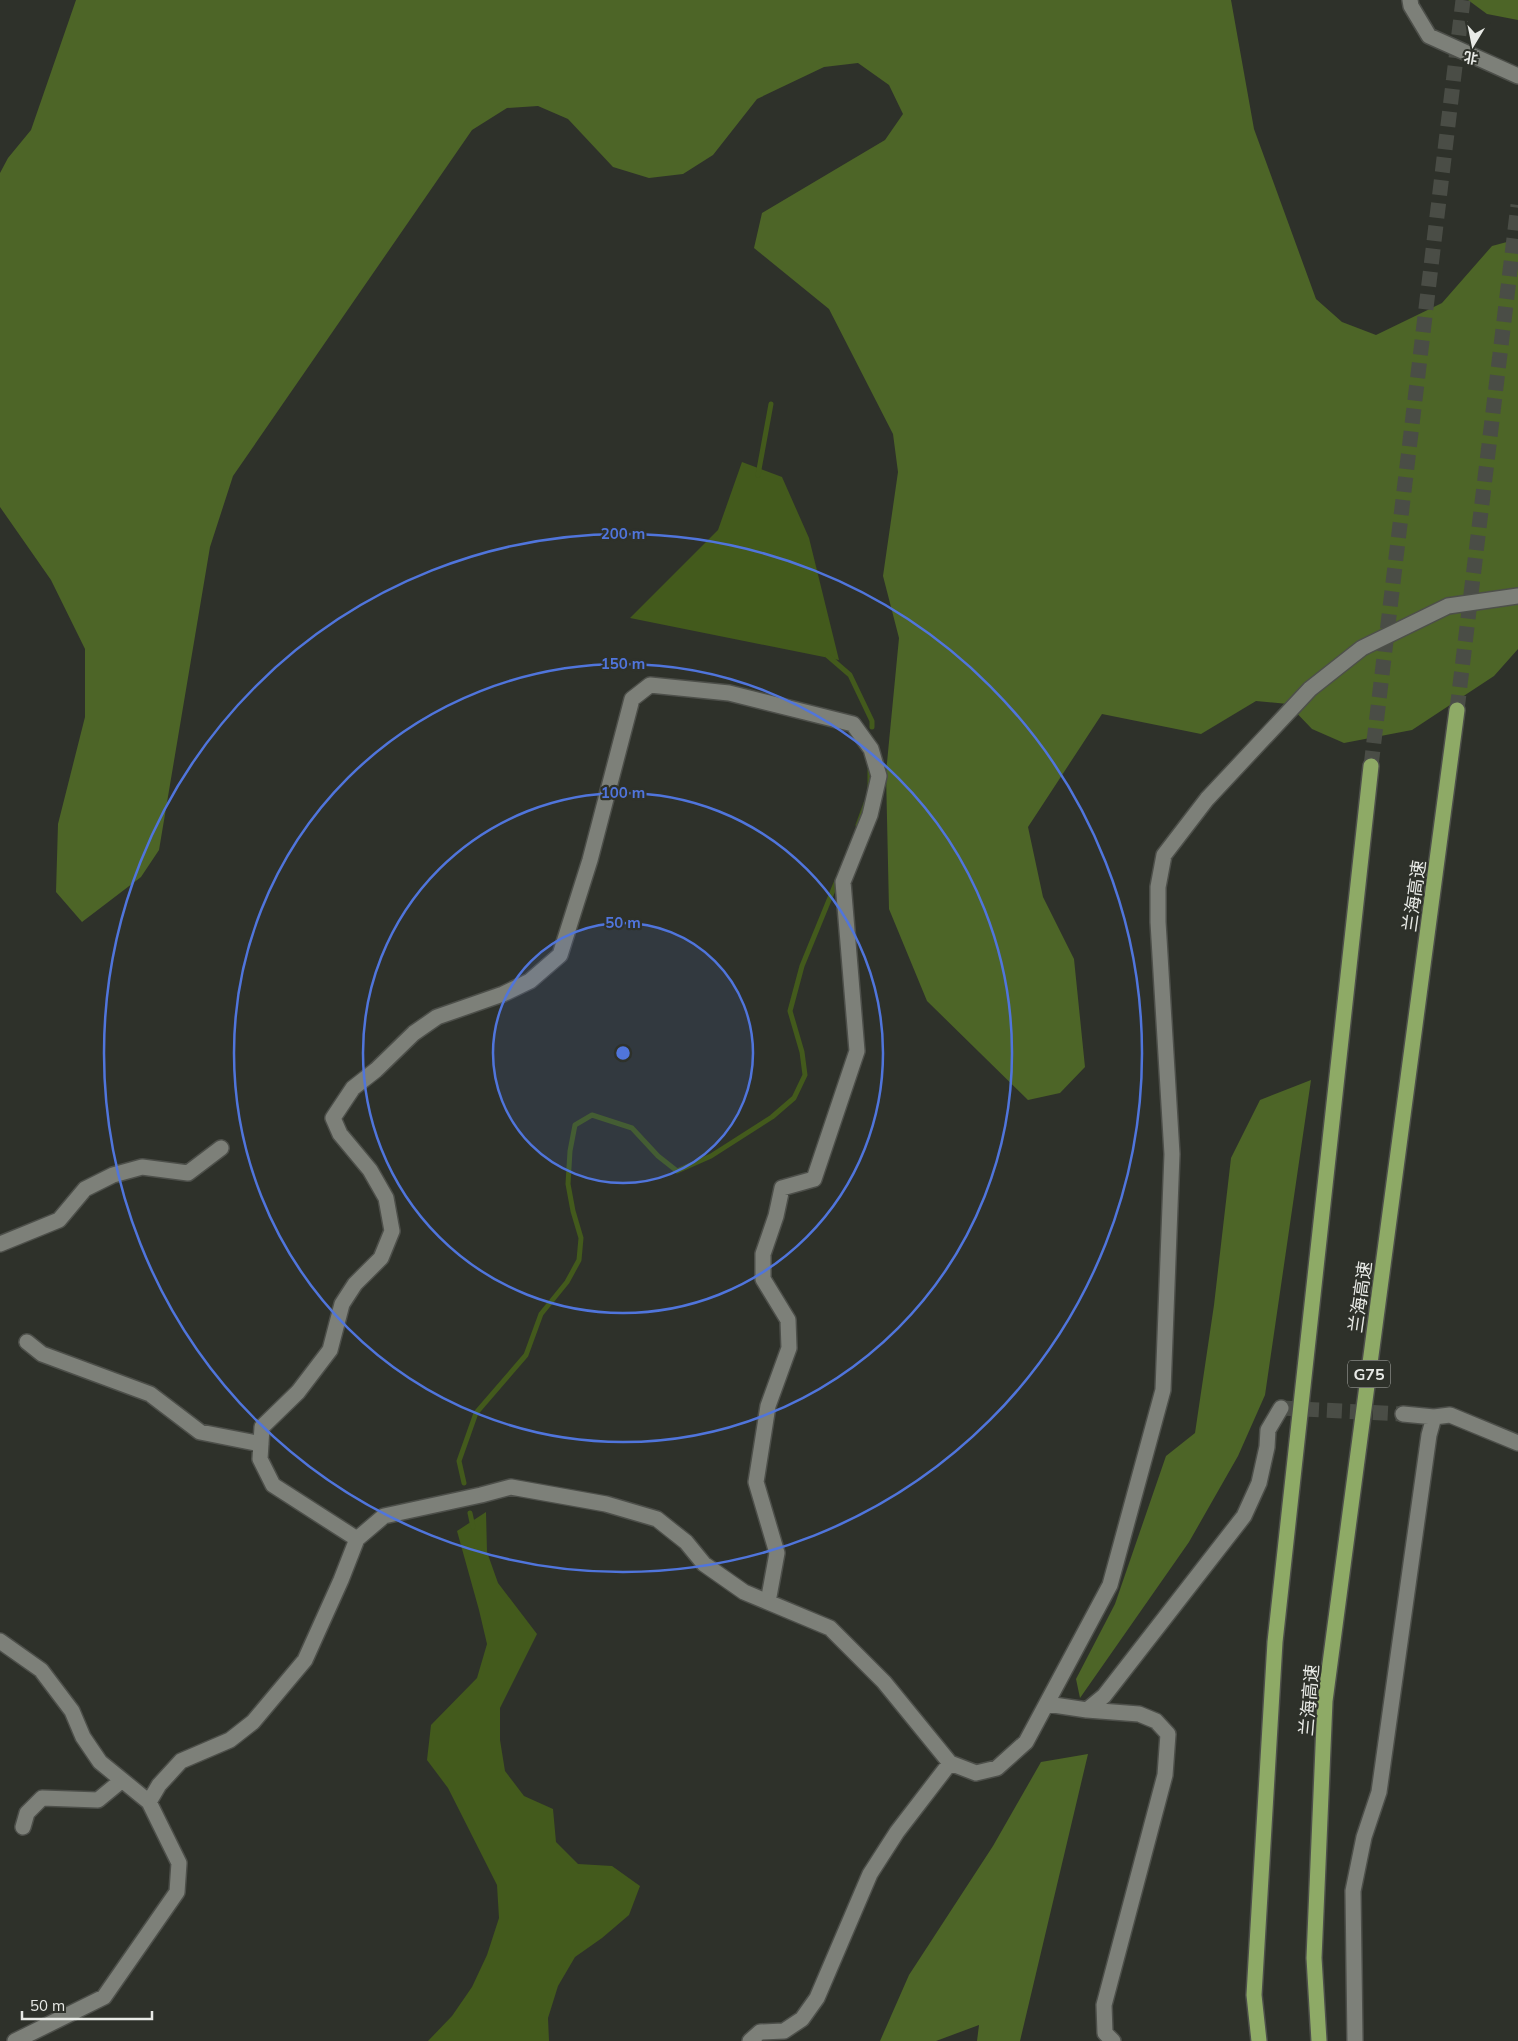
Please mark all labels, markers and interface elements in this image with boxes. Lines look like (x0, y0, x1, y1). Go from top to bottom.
north arrow (1448, 20, 1498, 70)
text: 北 (1462, 48, 1479, 68)
text: 200 m (601, 524, 645, 543)
text: 150 m (601, 654, 645, 673)
text: 100 m (601, 783, 645, 802)
street label: 兰海高速 (1398, 859, 1430, 933)
text: 50 m (605, 913, 641, 932)
centre of rings (614, 1044, 632, 1062)
street label: 兰海高速 (1344, 1260, 1376, 1334)
road number: G75 (1348, 1360, 1390, 1388)
street label: 兰海高速 (1294, 1663, 1324, 1737)
scale bar (22, 1988, 152, 2020)
text: 50 m (30, 1996, 65, 2015)

